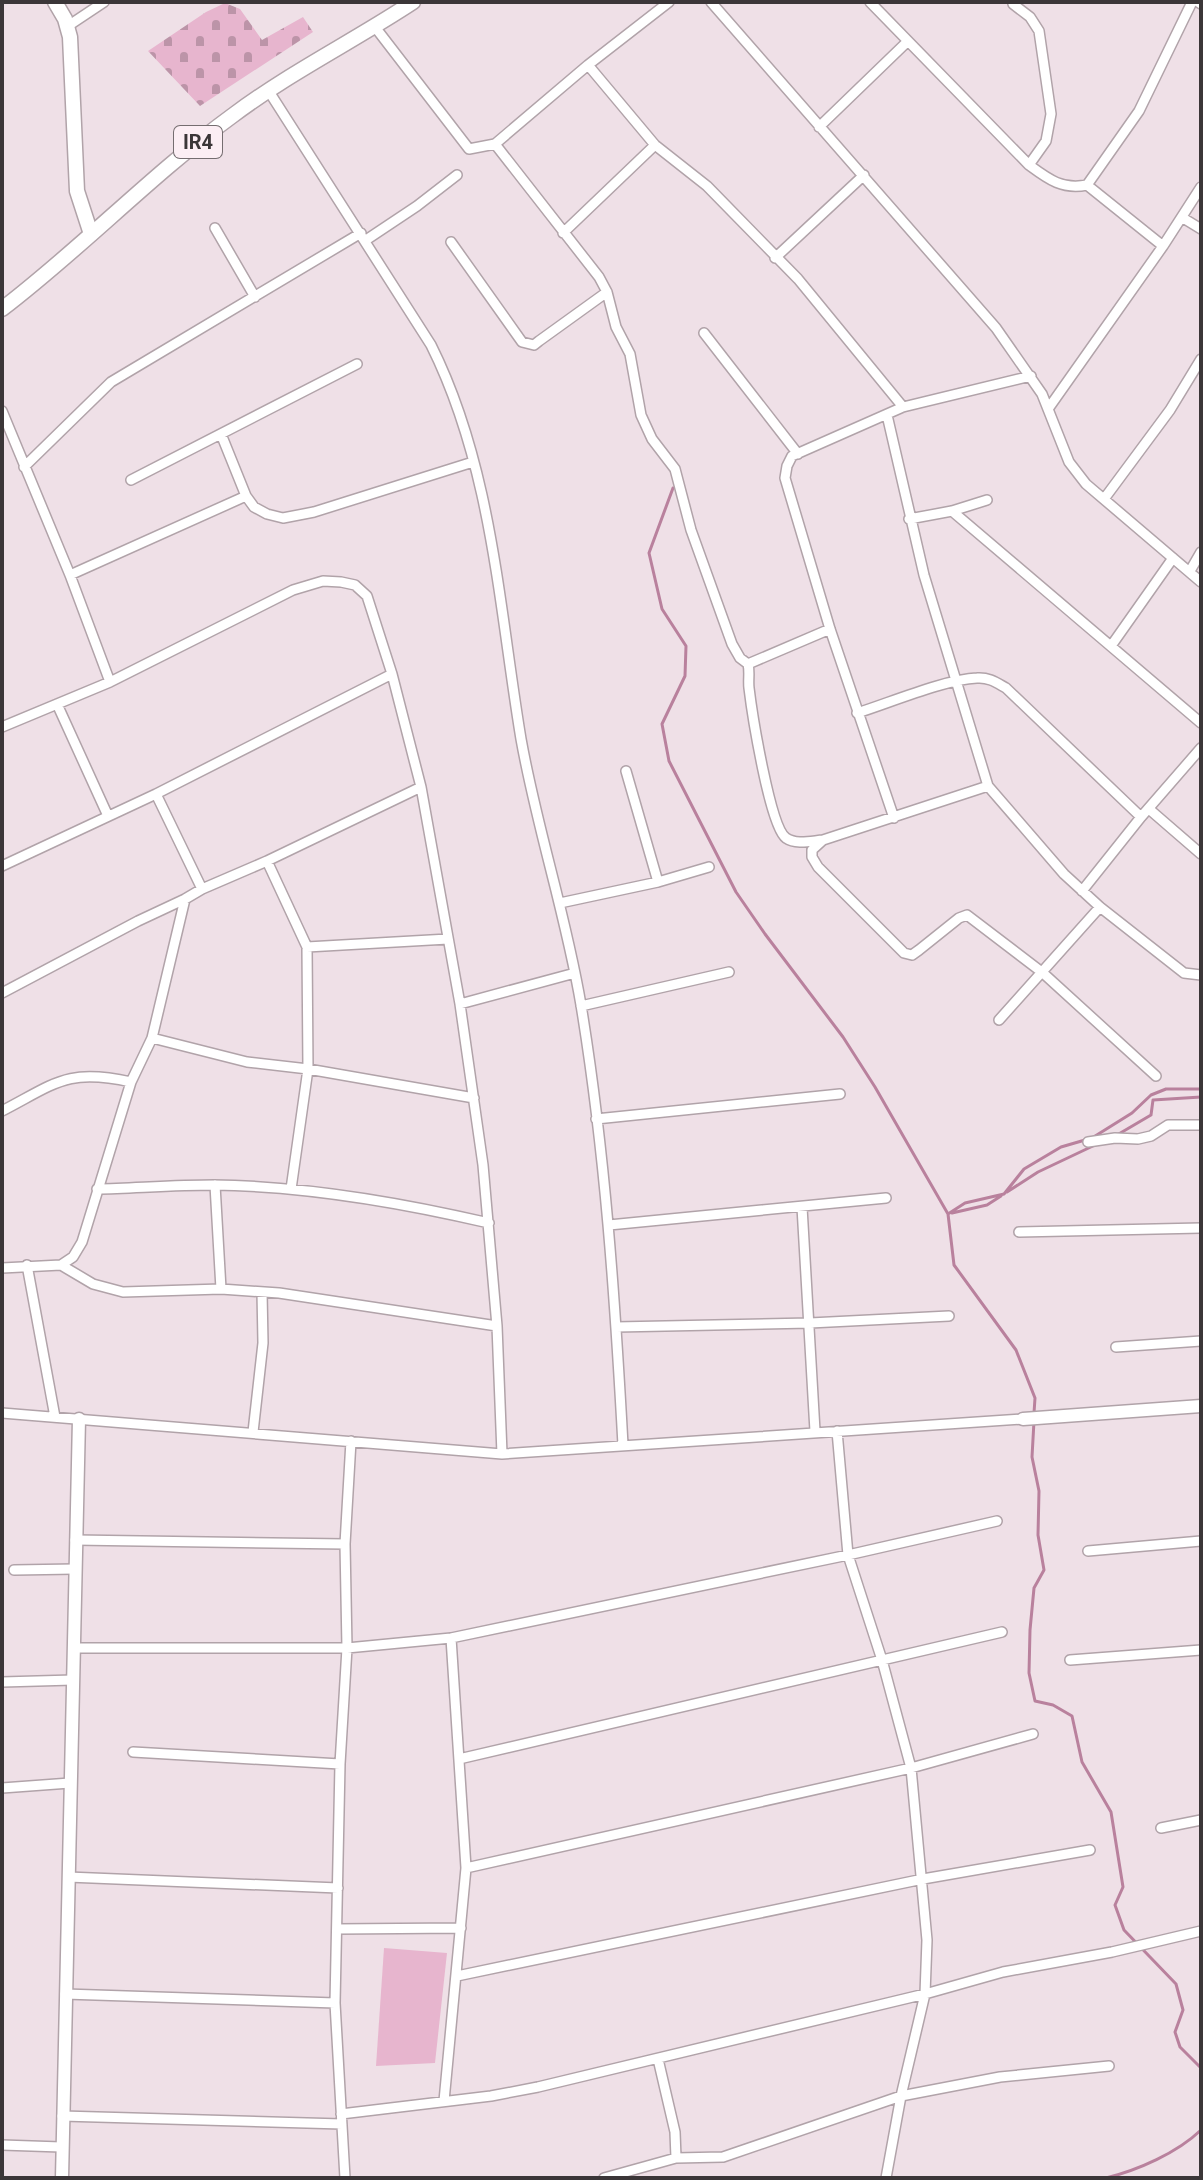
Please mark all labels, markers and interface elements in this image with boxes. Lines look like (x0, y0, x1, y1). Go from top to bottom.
road number: IR4 (174, 126, 222, 158)

